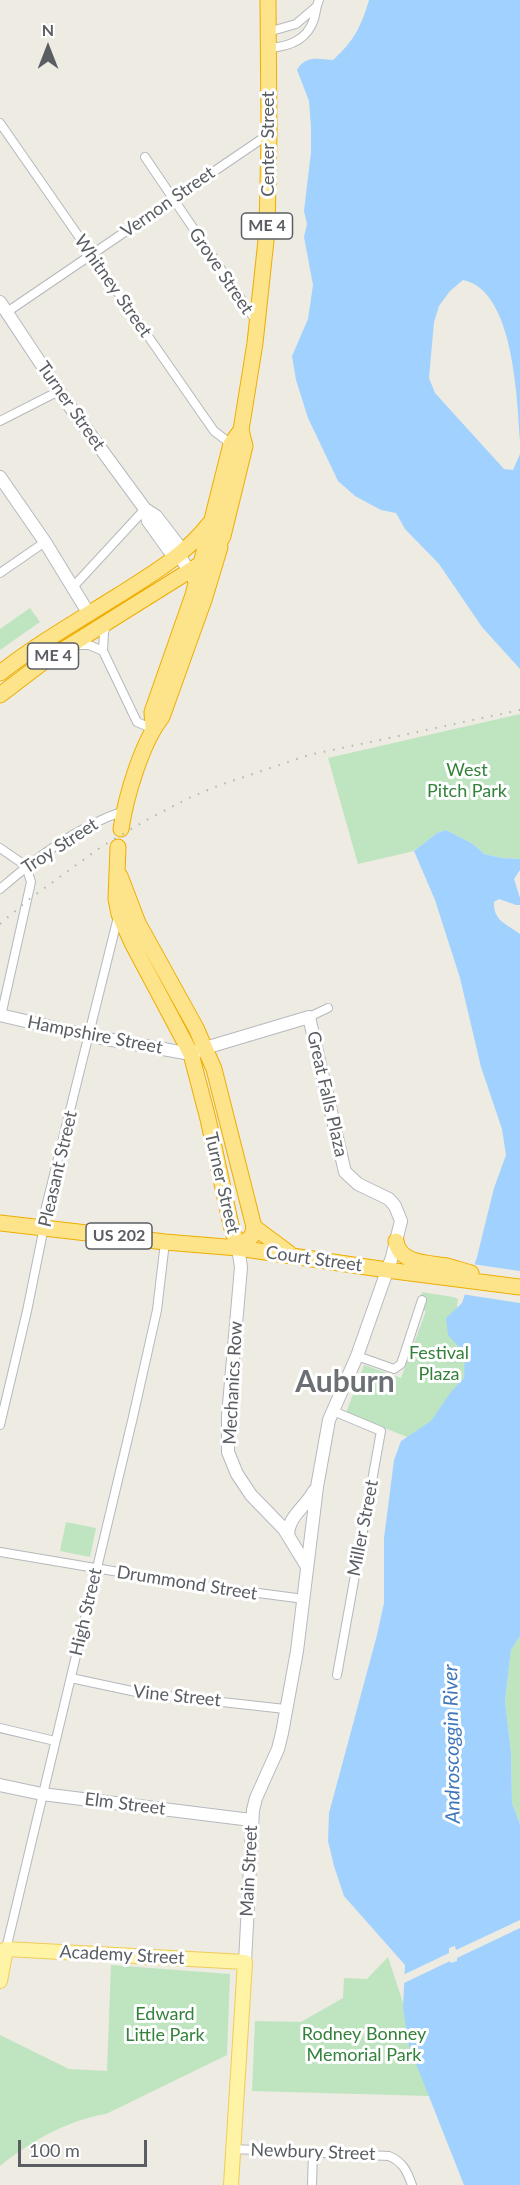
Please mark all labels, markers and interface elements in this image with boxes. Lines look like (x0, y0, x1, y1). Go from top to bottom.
north arrow (18, 18, 78, 78)
text: N (42, 20, 54, 39)
street label: Center Street (257, 91, 279, 197)
street label: Vernon Street (117, 162, 219, 242)
road number: ME 4 (242, 213, 292, 239)
street label: Grove Street (184, 224, 258, 318)
street label: Whitney Street (70, 231, 156, 341)
street label: Turner Street (32, 357, 110, 455)
road number: ME 4 (28, 643, 78, 669)
park label: West Pitch Park (427, 759, 507, 802)
street label: Troy Street (18, 814, 102, 878)
street label: Hampshire Street (26, 1011, 164, 1059)
street label: Great Falls Plaza (302, 1029, 352, 1159)
street label: Pleasant Street (34, 1109, 82, 1229)
street label: Turner Street (200, 1130, 244, 1236)
road number: US 202 (86, 1223, 152, 1249)
street label: Court Street (264, 1242, 364, 1276)
street label: Mechanics Row (219, 1321, 247, 1445)
park label: Festival Plaza (409, 1342, 469, 1384)
district label: Auburn (295, 1364, 395, 1400)
street label: Miller Street (343, 1478, 383, 1578)
street label: Drummond Street (115, 1561, 259, 1605)
street label: High Street (65, 1566, 107, 1658)
water label: Androscoggin River (439, 1664, 465, 1824)
street label: Vine Street (132, 1681, 222, 1711)
street label: Elm Street (83, 1788, 167, 1820)
street label: Main Street (236, 1825, 262, 1917)
street label: Academy Street (59, 1941, 185, 1969)
park label: Edward Little Park (125, 2003, 205, 2046)
park label: Rodney Bonney Memorial Park (302, 2023, 426, 2066)
scale bar (21, 2128, 150, 2166)
text: 100 m (29, 2139, 80, 2161)
street label: Newbury Street (250, 2139, 376, 2165)

